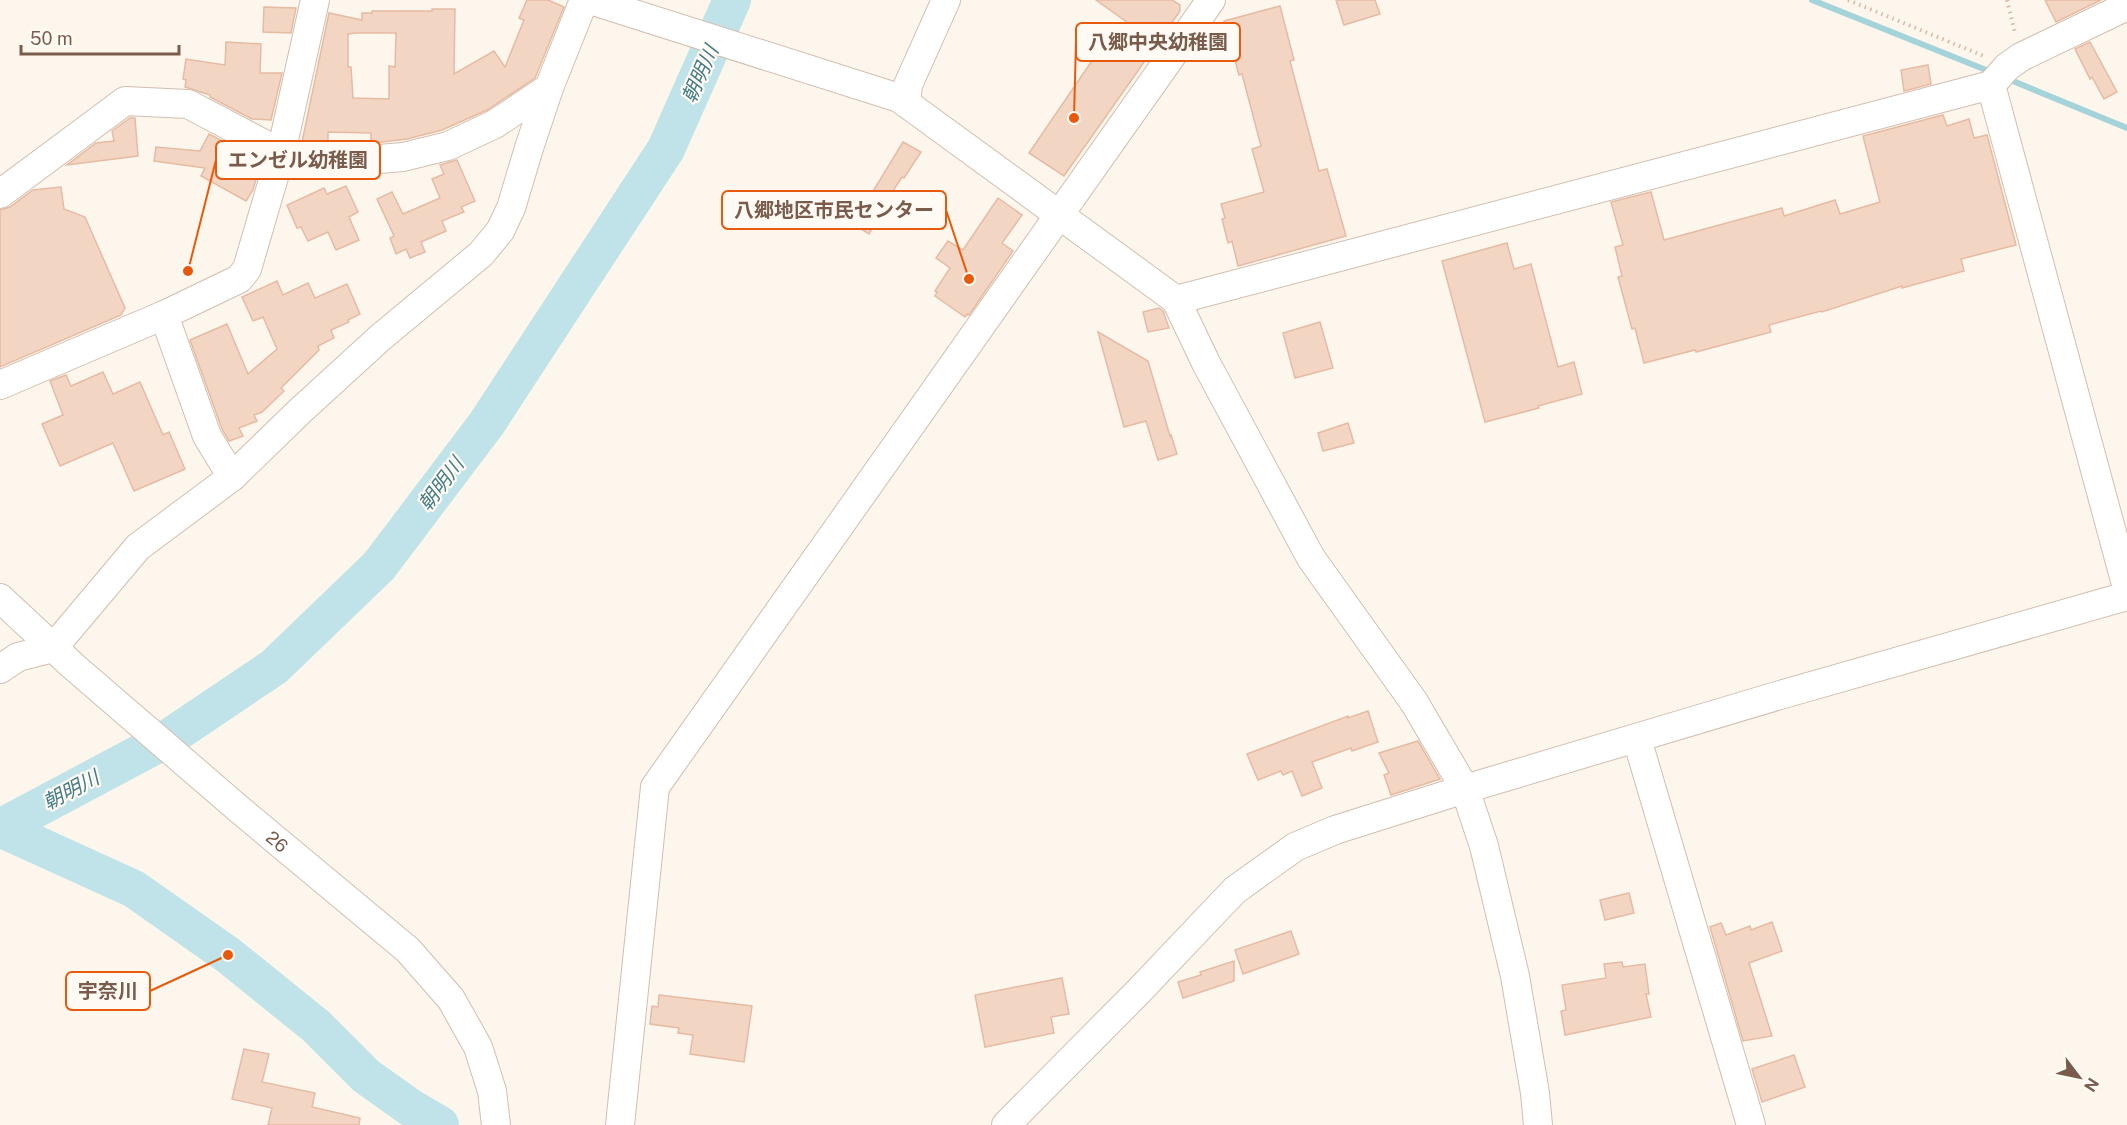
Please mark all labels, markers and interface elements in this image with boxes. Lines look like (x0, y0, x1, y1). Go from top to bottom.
scale bar (21, 18, 178, 56)
callout: 八郷中央幼稚園 (1076, 23, 1240, 61)
text: 50 m (30, 28, 73, 49)
text: 八郷中央幼稚園 (1088, 30, 1228, 54)
water label: 朝明川 (677, 40, 724, 106)
callout: エンゼル幼稚園 (216, 141, 380, 179)
text: エンゼル幼稚園 (228, 148, 368, 172)
callout: 八郷地区市民センター (722, 191, 946, 229)
text: 八郷地区市民センター (734, 198, 934, 222)
water label: 朝明川 (413, 451, 470, 515)
water label: 朝明川 (39, 764, 105, 815)
street label: 26 (262, 826, 293, 856)
callout: 宇奈川 (66, 972, 150, 1010)
text: 宇奈川 (78, 979, 138, 1003)
north arrow (2049, 1047, 2109, 1107)
text: N (2080, 1074, 2103, 1095)

